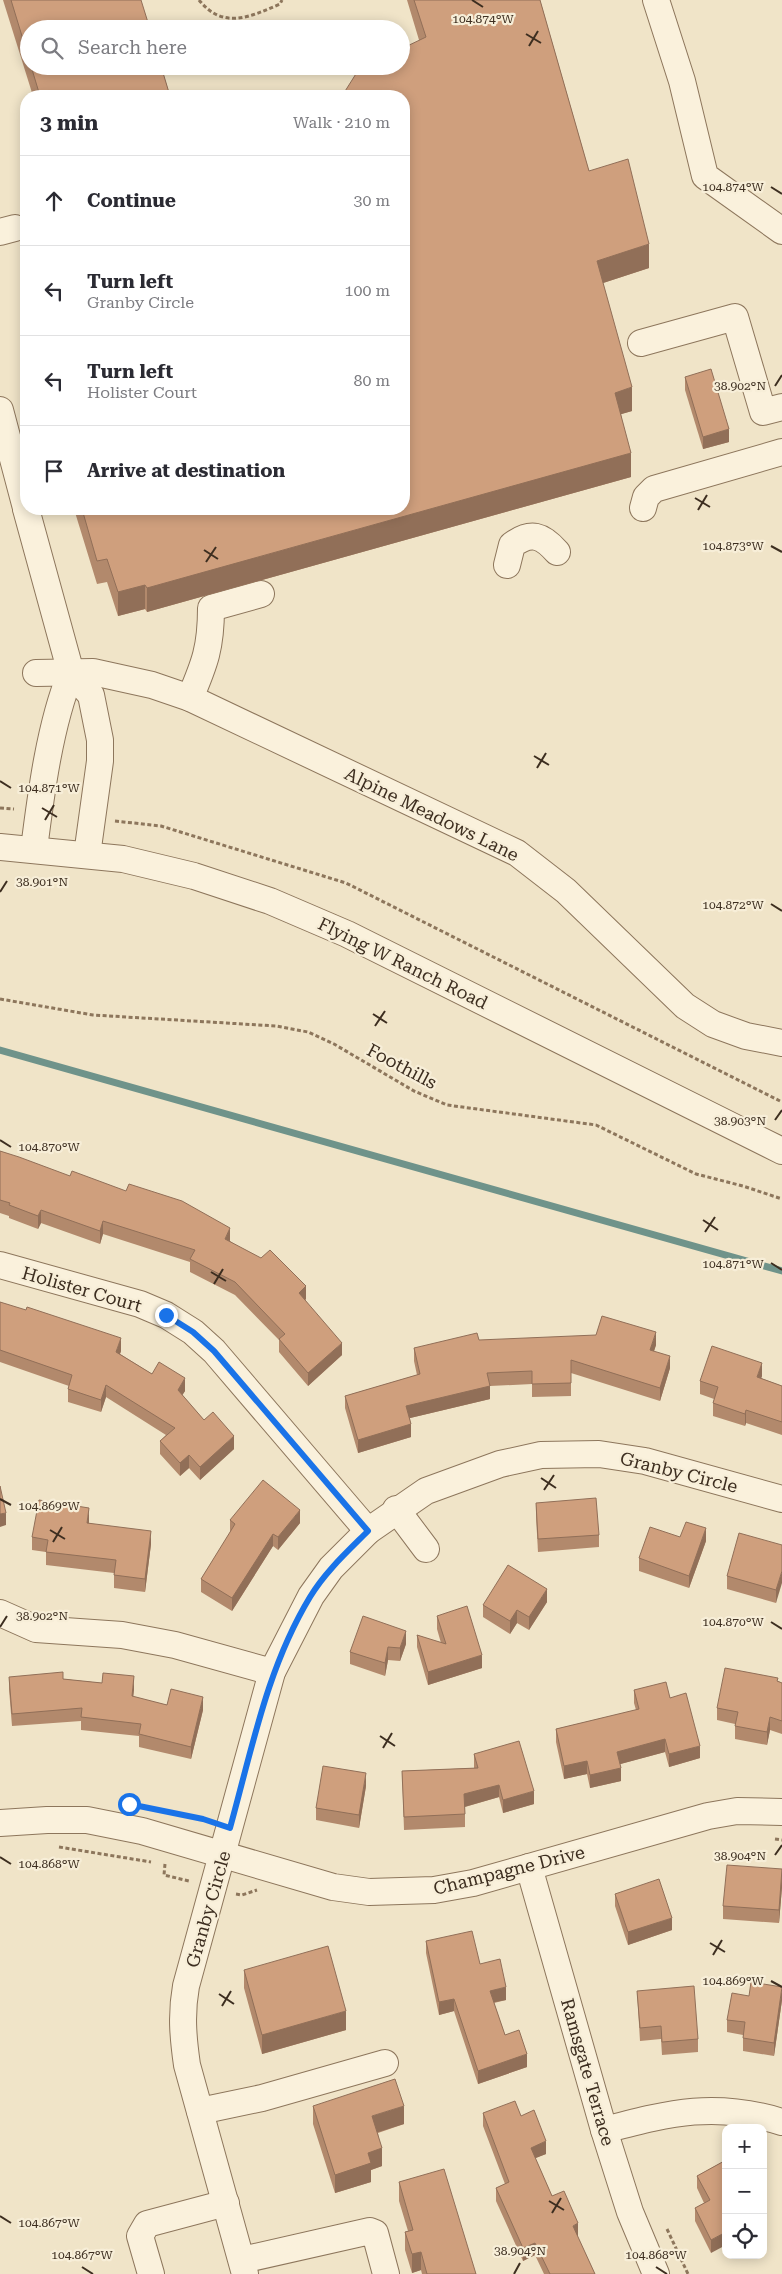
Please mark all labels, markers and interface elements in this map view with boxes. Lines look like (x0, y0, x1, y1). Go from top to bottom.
text: 104.874°W (452, 12, 515, 26)
search box (20, 20, 410, 75)
icon: search (38, 34, 66, 62)
text: Search here (78, 36, 187, 59)
text: 3 min (40, 111, 98, 135)
text: Walk · 210 m (293, 113, 390, 132)
text: 104.874°W (702, 180, 765, 194)
icon: ahead (40, 187, 68, 215)
text: Continue (87, 189, 176, 212)
text: 30 m (353, 191, 390, 210)
text: Turn left (87, 270, 173, 293)
icon: left (40, 277, 68, 305)
text: 100 m (344, 281, 390, 300)
text: Granby Circle (87, 293, 194, 312)
text: Turn left (87, 360, 173, 383)
icon: left (40, 367, 68, 395)
text: 80 m (353, 371, 390, 390)
text: 38.902°N (714, 379, 766, 393)
text: Holister Court (87, 383, 197, 402)
icon: arrive (40, 457, 68, 485)
text: Arrive at destination (87, 459, 285, 482)
text: 104.873°W (702, 539, 765, 553)
street label: Alpine Meadows Lane (342, 763, 523, 865)
text: 104.871°W (18, 781, 81, 795)
text: 38.901°N (16, 875, 68, 889)
text: 104.872°W (702, 898, 765, 912)
street label: Flying W Ranch Road (315, 913, 492, 1013)
street label: Foothills (364, 1039, 440, 1093)
text: 38.903°N (714, 1114, 766, 1128)
text: 104.870°W (18, 1140, 81, 1154)
text: 104.871°W (702, 1257, 765, 1271)
street label: Holister Court (20, 1262, 145, 1316)
route end (155, 1304, 178, 1327)
street label: Granby Circle (618, 1447, 740, 1497)
text: 104.869°W (18, 1499, 81, 1513)
text: 38.902°N (16, 1609, 68, 1623)
text: 104.870°W (702, 1615, 765, 1629)
route start (118, 1793, 141, 1816)
street label: Champagne Drive (431, 1841, 587, 1899)
street label: Granby Circle (181, 1848, 235, 1970)
text: 38.904°N (714, 1849, 766, 1863)
text: 104.868°W (18, 1857, 81, 1871)
text: 104.869°W (702, 1974, 765, 1988)
street label: Ramsgate Terrace (557, 1996, 619, 2148)
map controls (722, 2124, 767, 2259)
button: + (722, 2124, 767, 2169)
button: − (722, 2169, 767, 2214)
button: locate (722, 2214, 767, 2259)
text: 104.867°W (18, 2216, 81, 2230)
text: 38.904°N (494, 2244, 546, 2258)
text: 104.867°W (51, 2248, 114, 2262)
text: 104.868°W (625, 2248, 688, 2262)

